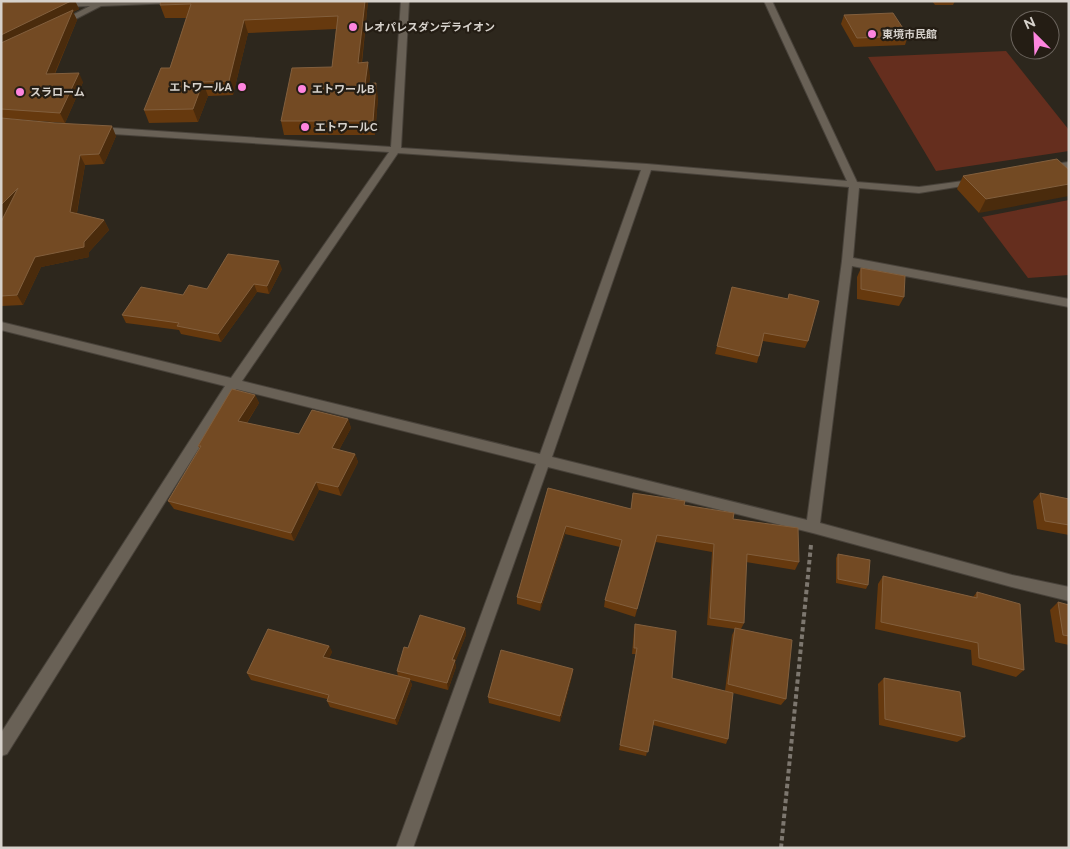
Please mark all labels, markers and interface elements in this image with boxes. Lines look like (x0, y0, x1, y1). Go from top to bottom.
north arrow (1010, 10, 1060, 60)
text: N (1022, 14, 1038, 33)
marker: レオパレスダンデライオン (347, 21, 359, 33)
place label: レオパレスダンデライオン (363, 21, 495, 34)
marker: 東境市民館 (866, 28, 878, 40)
place label: 東境市民館 (882, 28, 937, 41)
place label: エトワールA (170, 81, 233, 94)
marker: エトワールA (236, 81, 248, 93)
marker: エトワールB (296, 83, 308, 95)
place label: エトワールB (312, 83, 375, 96)
marker: スラローム (14, 86, 26, 98)
place label: スラローム (30, 86, 85, 99)
marker: エトワールC (299, 121, 311, 133)
place label: エトワールC (315, 121, 378, 134)

